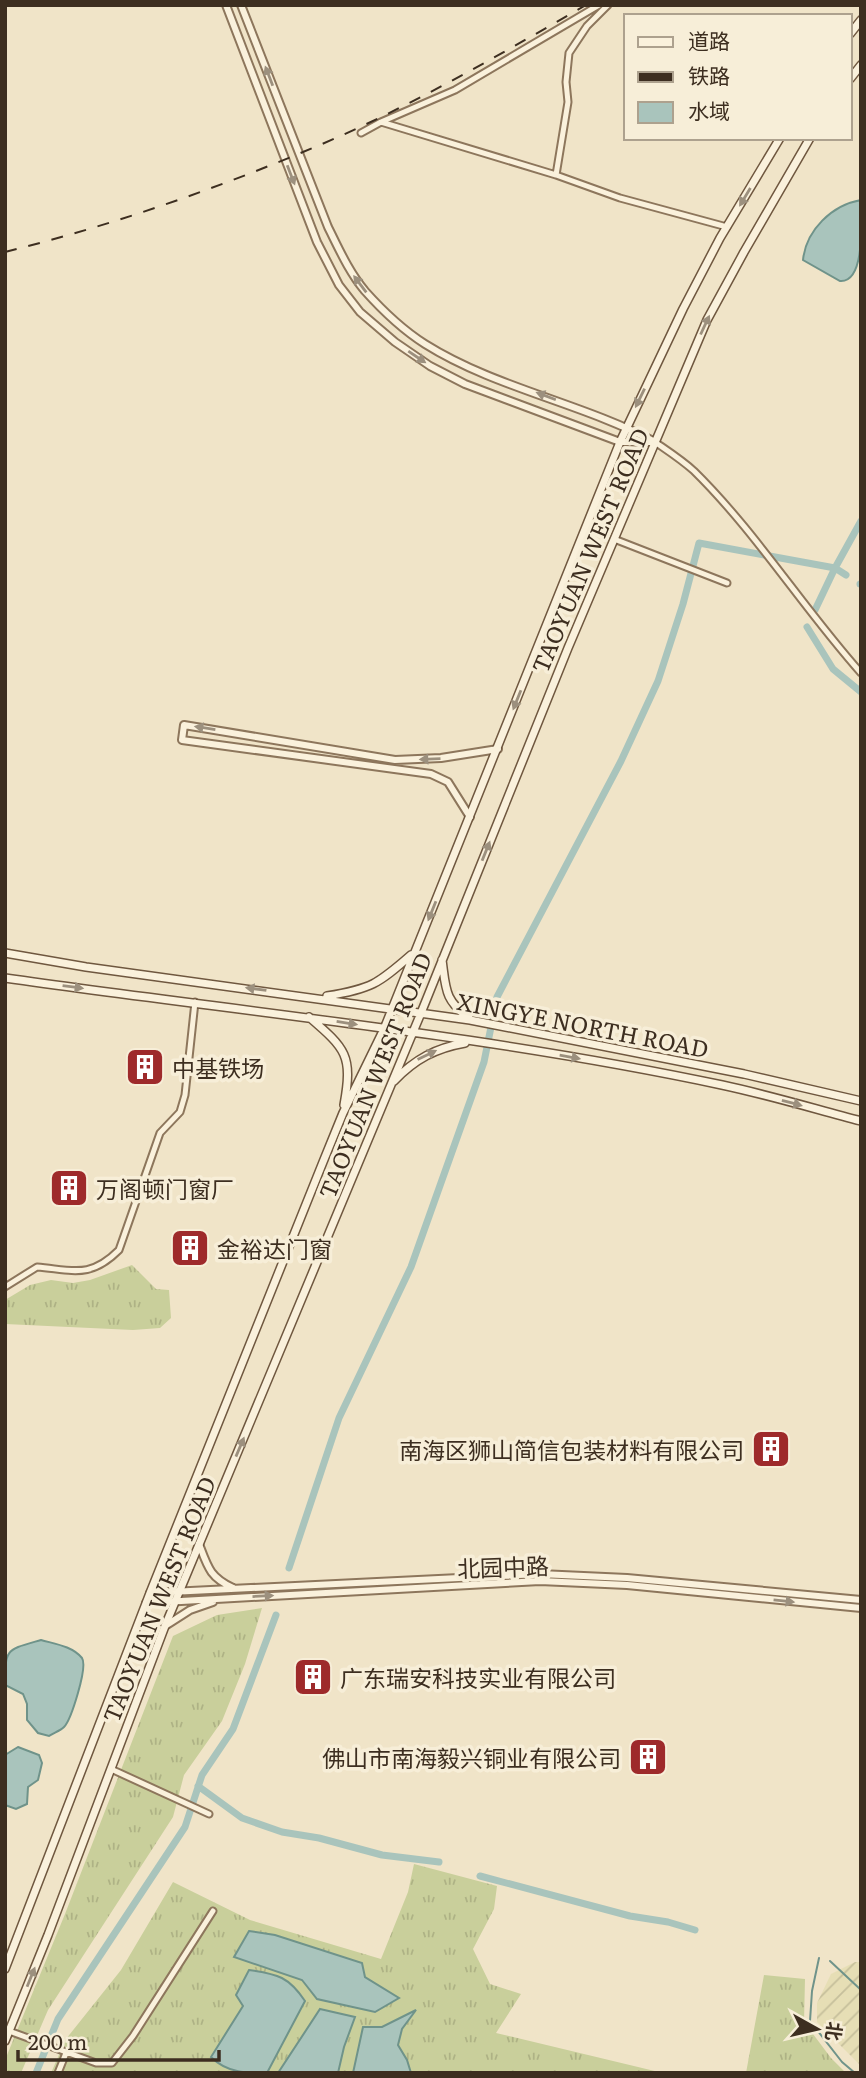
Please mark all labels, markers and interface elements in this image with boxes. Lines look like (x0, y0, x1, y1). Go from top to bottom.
legend (624, 14, 852, 140)
text: 道路 (688, 24, 730, 55)
text: 铁路 (688, 59, 730, 90)
one-way arrow (263, 66, 274, 87)
text: 水域 (688, 94, 730, 125)
one-way arrow (286, 165, 297, 186)
one-way arrow (739, 187, 751, 206)
one-way arrow (353, 275, 368, 293)
one-way arrow (700, 315, 711, 335)
one-way arrow (407, 351, 427, 364)
one-way arrow (634, 388, 645, 409)
one-way arrow (535, 390, 556, 401)
street label: TAOYUAN WEST ROAD (522, 422, 656, 678)
one-way arrow (512, 690, 523, 711)
one-way arrow (194, 722, 216, 733)
one-way arrow (419, 753, 441, 764)
one-way arrow (480, 841, 491, 862)
one-way arrow (426, 900, 437, 921)
street label: TAOYUAN WEST ROAD (309, 947, 439, 1203)
one-way arrow (62, 982, 84, 993)
street label: XINGYE NORTH ROAD (454, 983, 712, 1065)
one-way arrow (245, 984, 267, 995)
one-way arrow (336, 1018, 358, 1029)
building icon: 中基铁场 (124, 1046, 166, 1088)
one-way arrow (417, 1049, 437, 1061)
place label: 中基铁场 (172, 1050, 264, 1084)
one-way arrow (559, 1052, 581, 1063)
one-way arrow (782, 1098, 804, 1109)
building icon: 万阁顿门窗厂 (48, 1167, 90, 1209)
place label: 万阁顿门窗厂 (96, 1171, 234, 1205)
building icon: 金裕达门窗 (169, 1227, 211, 1269)
place label: 金裕达门窗 (217, 1231, 332, 1265)
building icon: 南海区狮山简信包装材料有限公司 (750, 1428, 792, 1470)
place label: 南海区狮山简信包装材料有限公司 (399, 1432, 744, 1466)
one-way arrow (235, 1436, 246, 1457)
street label: TAOYUAN WEST ROAD (93, 1471, 223, 1727)
street label: 北园中路 (456, 1547, 550, 1585)
one-way arrow (253, 1590, 275, 1601)
one-way arrow (773, 1595, 795, 1606)
building icon: 广东瑞安科技实业有限公司 (292, 1656, 334, 1698)
place label: 广东瑞安科技实业有限公司 (340, 1660, 616, 1694)
building icon: 佛山市南海毅兴铜业有限公司 (627, 1736, 669, 1778)
place label: 佛山市南海毅兴铜业有限公司 (322, 1740, 621, 1774)
one-way arrow (25, 1967, 36, 1988)
north arrow (782, 1994, 852, 2064)
scale bar (18, 2018, 219, 2062)
text: 北 (820, 2020, 850, 2043)
text: 200 m (28, 2025, 88, 2056)

